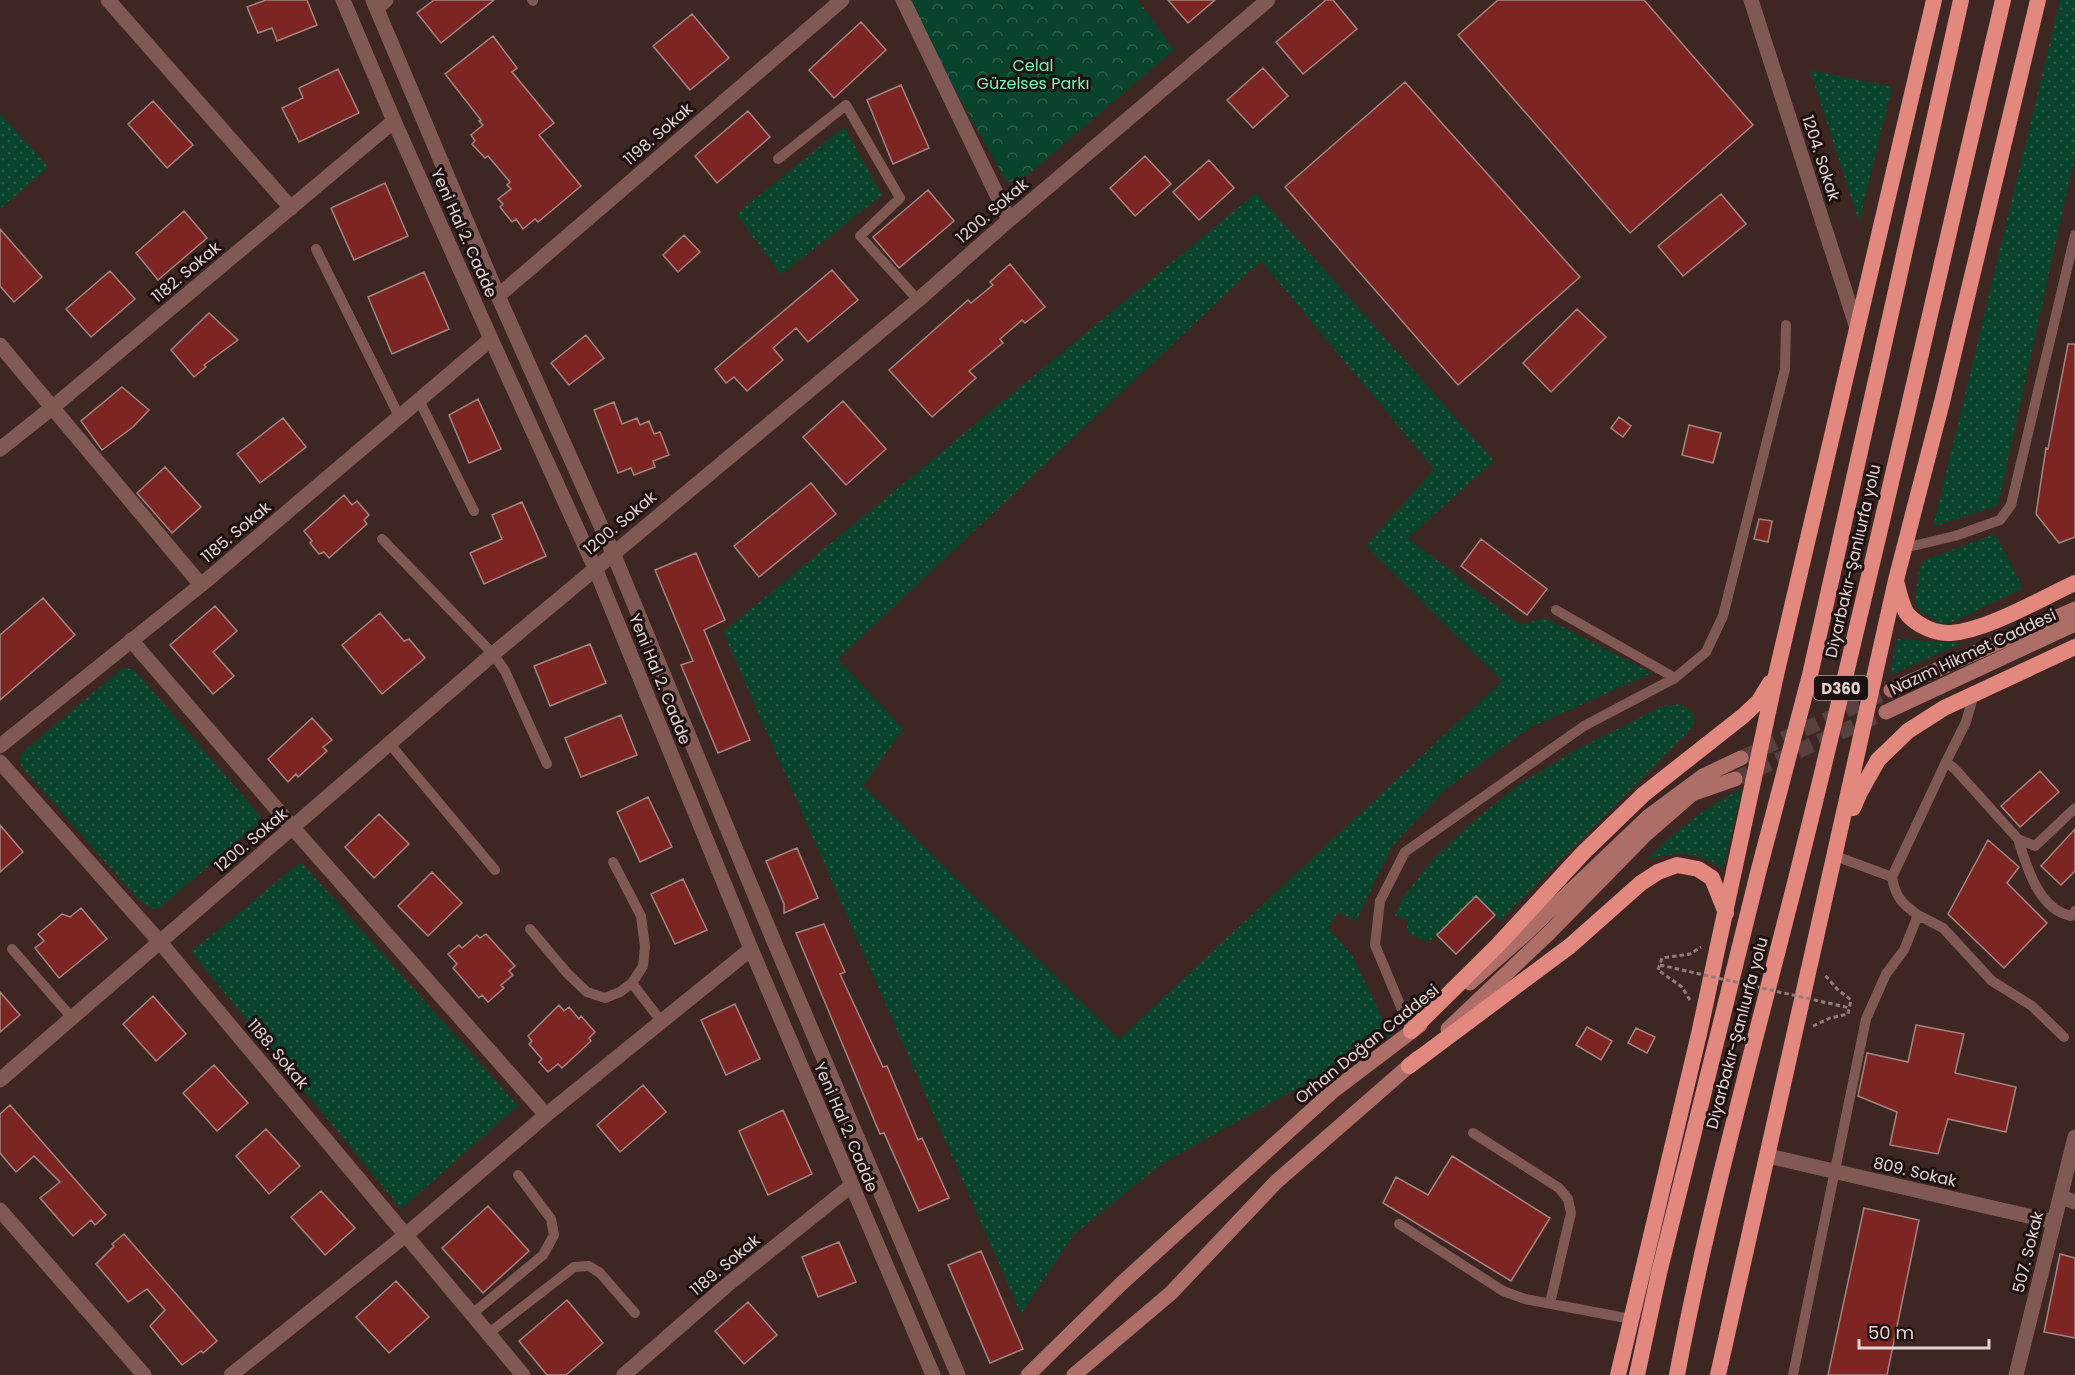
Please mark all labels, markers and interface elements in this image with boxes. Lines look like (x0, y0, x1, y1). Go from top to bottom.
park label: Celal Güzelses Parkı (977, 54, 1089, 95)
street label: 1198. Sokak (618, 97, 698, 171)
street label: 1204. Sokak (1796, 112, 1846, 205)
street label: Yeni Hal 2. Cadde (425, 165, 503, 301)
street label: 1200. Sokak (951, 173, 1034, 249)
street label: 1182. Sokak (146, 236, 226, 308)
street label: Diyarbakır-Şanlıurfa yolu (1820, 462, 1886, 660)
street label: 1200. Sokak (579, 485, 662, 560)
street label: 1185. Sokak (196, 495, 277, 568)
street label: Nazım Hikmet Caddesi (1886, 603, 2060, 701)
street label: Yeni Hal 2. Cadde (623, 610, 697, 748)
road number: D360 (1814, 676, 1868, 700)
street label: 1200. Sokak (210, 802, 293, 877)
street label: Diyarbakır-Şanlıurfa yolu (1700, 934, 1774, 1132)
street label: Orhan Doğan Caddesi (1290, 979, 1444, 1109)
street label: 1188. Sokak (242, 1014, 315, 1095)
street label: Yeni Hal 2. Cadde (808, 1058, 884, 1196)
street label: 809. Sokak (1871, 1151, 1960, 1193)
street label: 507. Sokak (2007, 1208, 2049, 1295)
street label: 1189. Sokak (685, 1228, 766, 1301)
scale bar (1859, 1312, 1990, 1350)
text: 50 m (1868, 1320, 1914, 1345)

